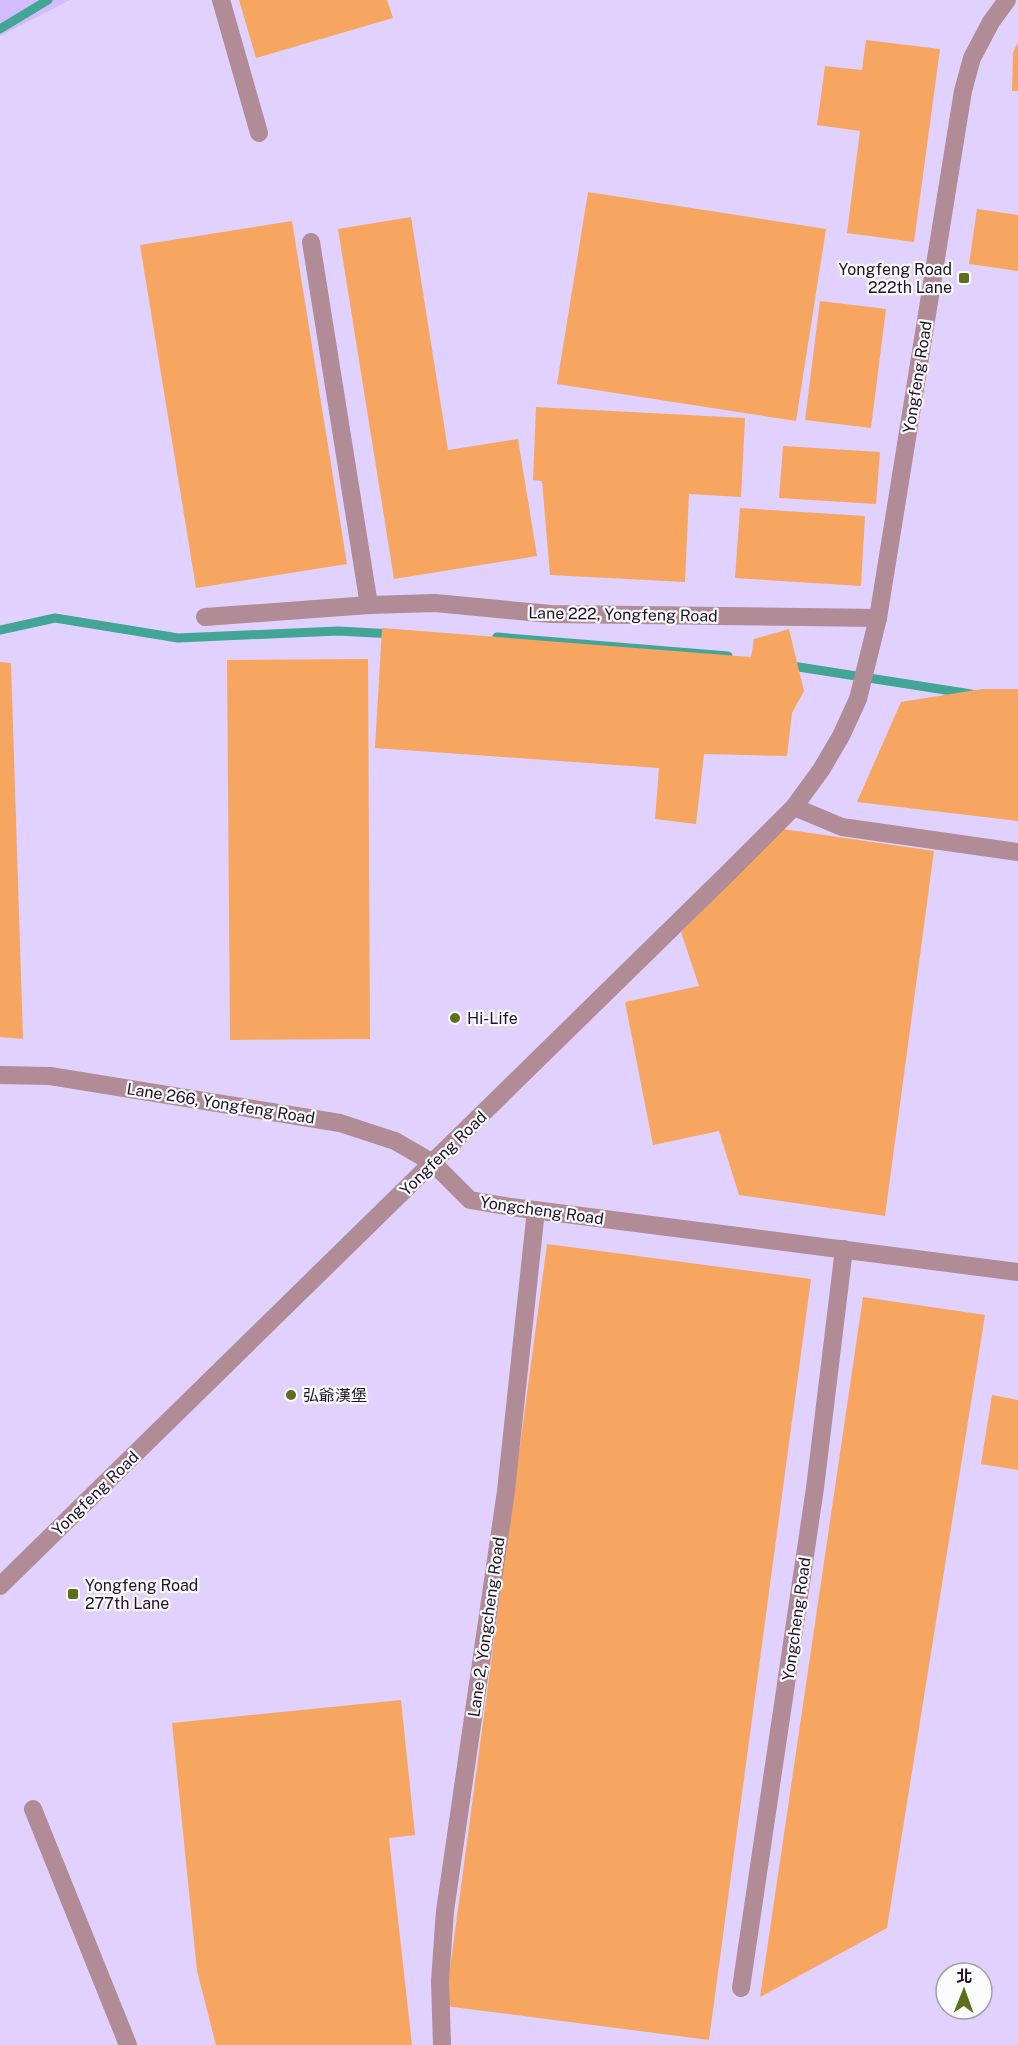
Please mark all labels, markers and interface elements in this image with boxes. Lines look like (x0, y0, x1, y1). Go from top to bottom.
place label: Yongfeng Road 222th Lane (839, 260, 952, 297)
marker: Yongfeng Road 222th Lane (957, 271, 971, 285)
street label: Yongfeng Road (899, 320, 936, 435)
street label: Lane 222, Yongfeng Road (528, 603, 718, 626)
place label: Hi-Life (467, 1009, 518, 1028)
marker: Hi-Life (448, 1011, 462, 1025)
street label: Lane 266, Yongfeng Road (125, 1079, 316, 1128)
street label: Yongfeng Road (396, 1107, 491, 1200)
street label: Yongcheng Road (479, 1192, 605, 1229)
place label: 弘爺漢堡 (303, 1386, 367, 1405)
marker: 弘爺漢堡 (284, 1388, 298, 1402)
street label: Yongfeng Road (48, 1447, 143, 1540)
street label: Lane 2, Yongcheng Road (464, 1536, 509, 1718)
street label: Yongcheng Road (778, 1556, 815, 1682)
place label: Yongfeng Road 277th Lane (85, 1576, 198, 1613)
marker: Yongfeng Road 277th Lane (66, 1587, 80, 1601)
north arrow (934, 1961, 994, 2021)
text: 北 (956, 1967, 972, 1986)

